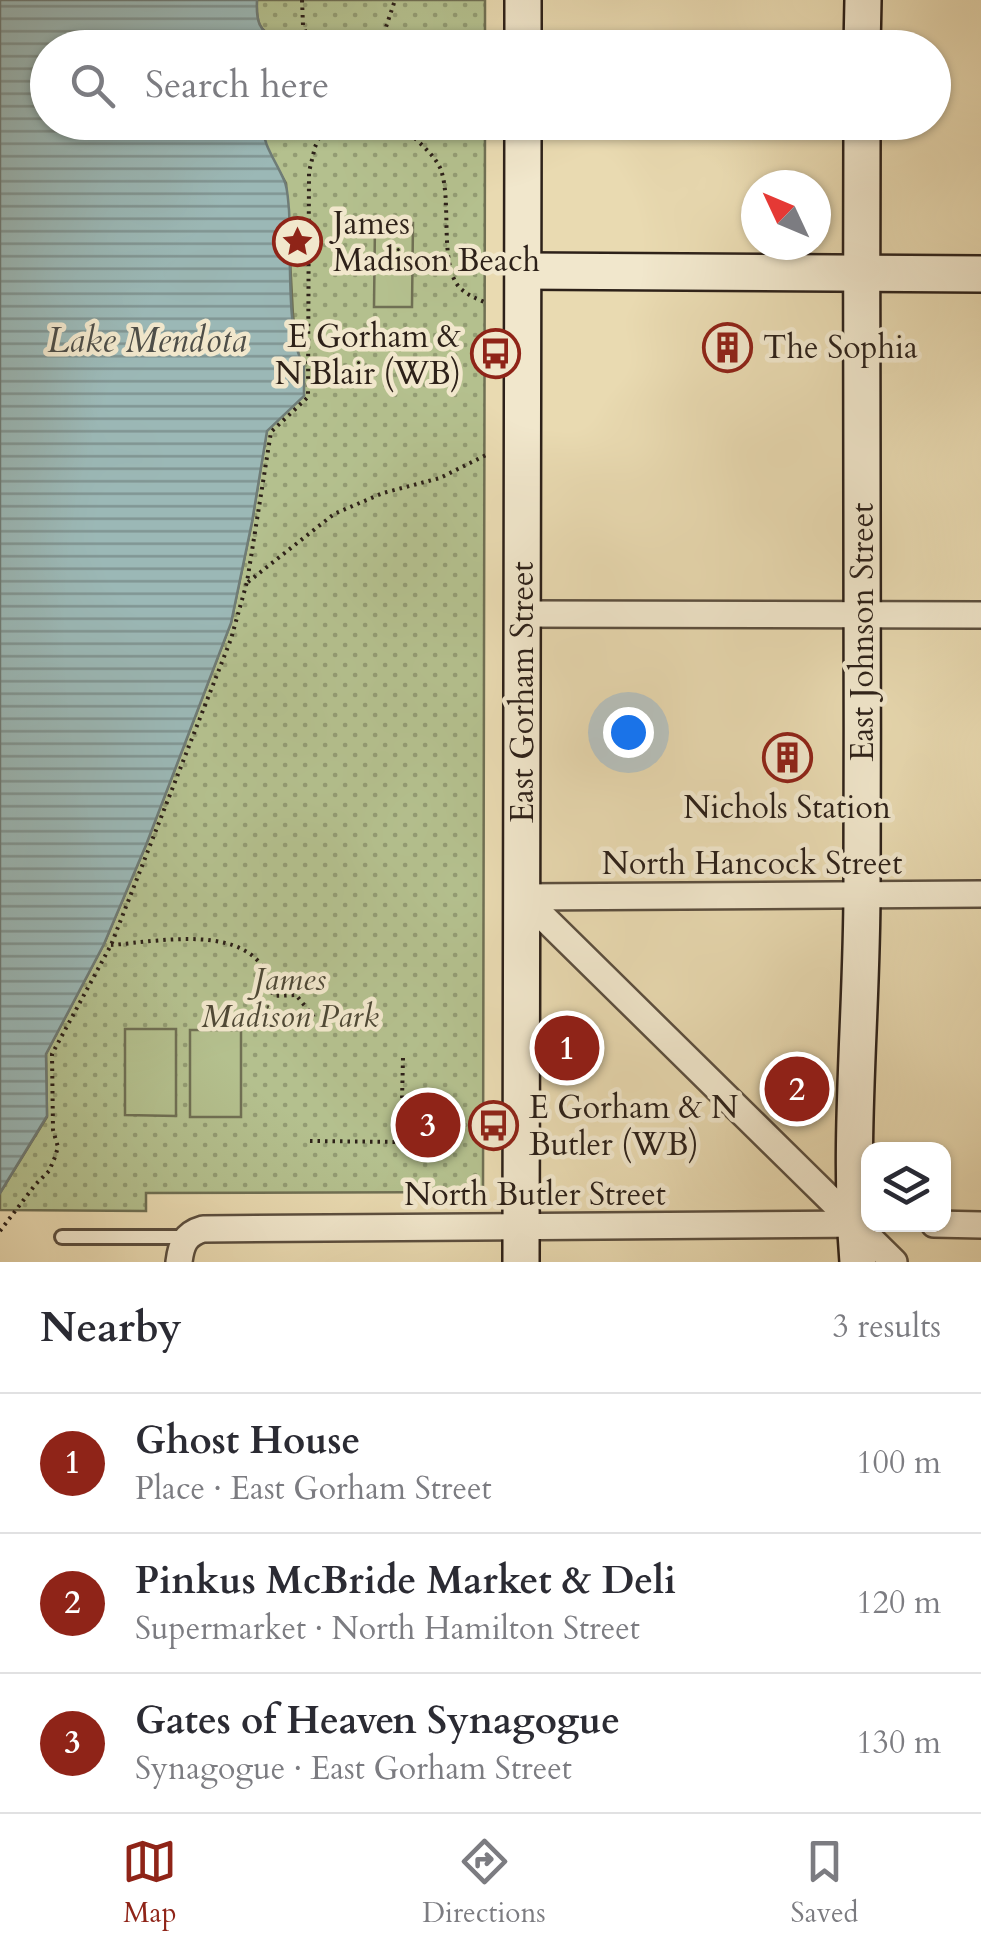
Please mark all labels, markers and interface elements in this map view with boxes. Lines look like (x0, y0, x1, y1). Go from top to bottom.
search box (30, 30, 951, 140)
icon: search (65, 58, 120, 113)
text: Search here (145, 59, 329, 111)
north arrow (741, 170, 831, 260)
place label: James Madison Beach (329, 202, 540, 283)
place icon: James Madison Beach (272, 215, 324, 267)
place label: E Gorham & N Blair (WB) (275, 315, 461, 396)
water label: Lake Mendota (47, 317, 247, 365)
building icon: The Sophia (702, 321, 754, 373)
place label: The Sophia (763, 326, 918, 370)
bus stop icon: E Gorham & N Blair (WB) (470, 328, 522, 380)
street label: East Johnson Street (841, 503, 885, 761)
street label: East Gorham Street (501, 561, 545, 823)
your location (603, 707, 654, 758)
building icon: Nichols Station (761, 731, 813, 783)
place label: Nichols Station (683, 786, 891, 830)
street label: North Hancock Street (602, 842, 902, 886)
park label: James Madison Park (201, 958, 379, 1039)
pin: 1 (534, 1010, 600, 1086)
pin: 2 (764, 1052, 830, 1126)
place label: E Gorham & N Butler (WB) (529, 1086, 738, 1167)
pin: 3 (396, 1088, 460, 1162)
bus stop icon: E Gorham & N Butler (WB) (468, 1099, 520, 1151)
map controls (861, 1142, 951, 1232)
button: layers (861, 1142, 951, 1232)
street label: North Butler Street (404, 1173, 666, 1217)
text: Nearby (40, 1299, 182, 1356)
text: 3 results (833, 1305, 941, 1349)
text: Ghost House (135, 1415, 360, 1467)
text: 1 (64, 1441, 81, 1485)
text: 100 m (856, 1441, 941, 1485)
text: Place · East Gorham Street (135, 1467, 492, 1511)
text: Pinkus McBride Market & Deli (135, 1555, 676, 1607)
text: 2 (64, 1581, 81, 1625)
text: 120 m (856, 1581, 941, 1625)
text: Supermarket · North Hamilton Street (135, 1607, 640, 1651)
text: Gates of Heaven Synagogue (135, 1695, 620, 1747)
text: 3 (64, 1721, 81, 1765)
text: 130 m (856, 1721, 941, 1765)
text: Synagogue · East Gorham Street (135, 1747, 572, 1791)
tab: Map (122, 1834, 177, 1932)
tab: Directions (422, 1834, 546, 1932)
tab: Saved (791, 1834, 859, 1932)

